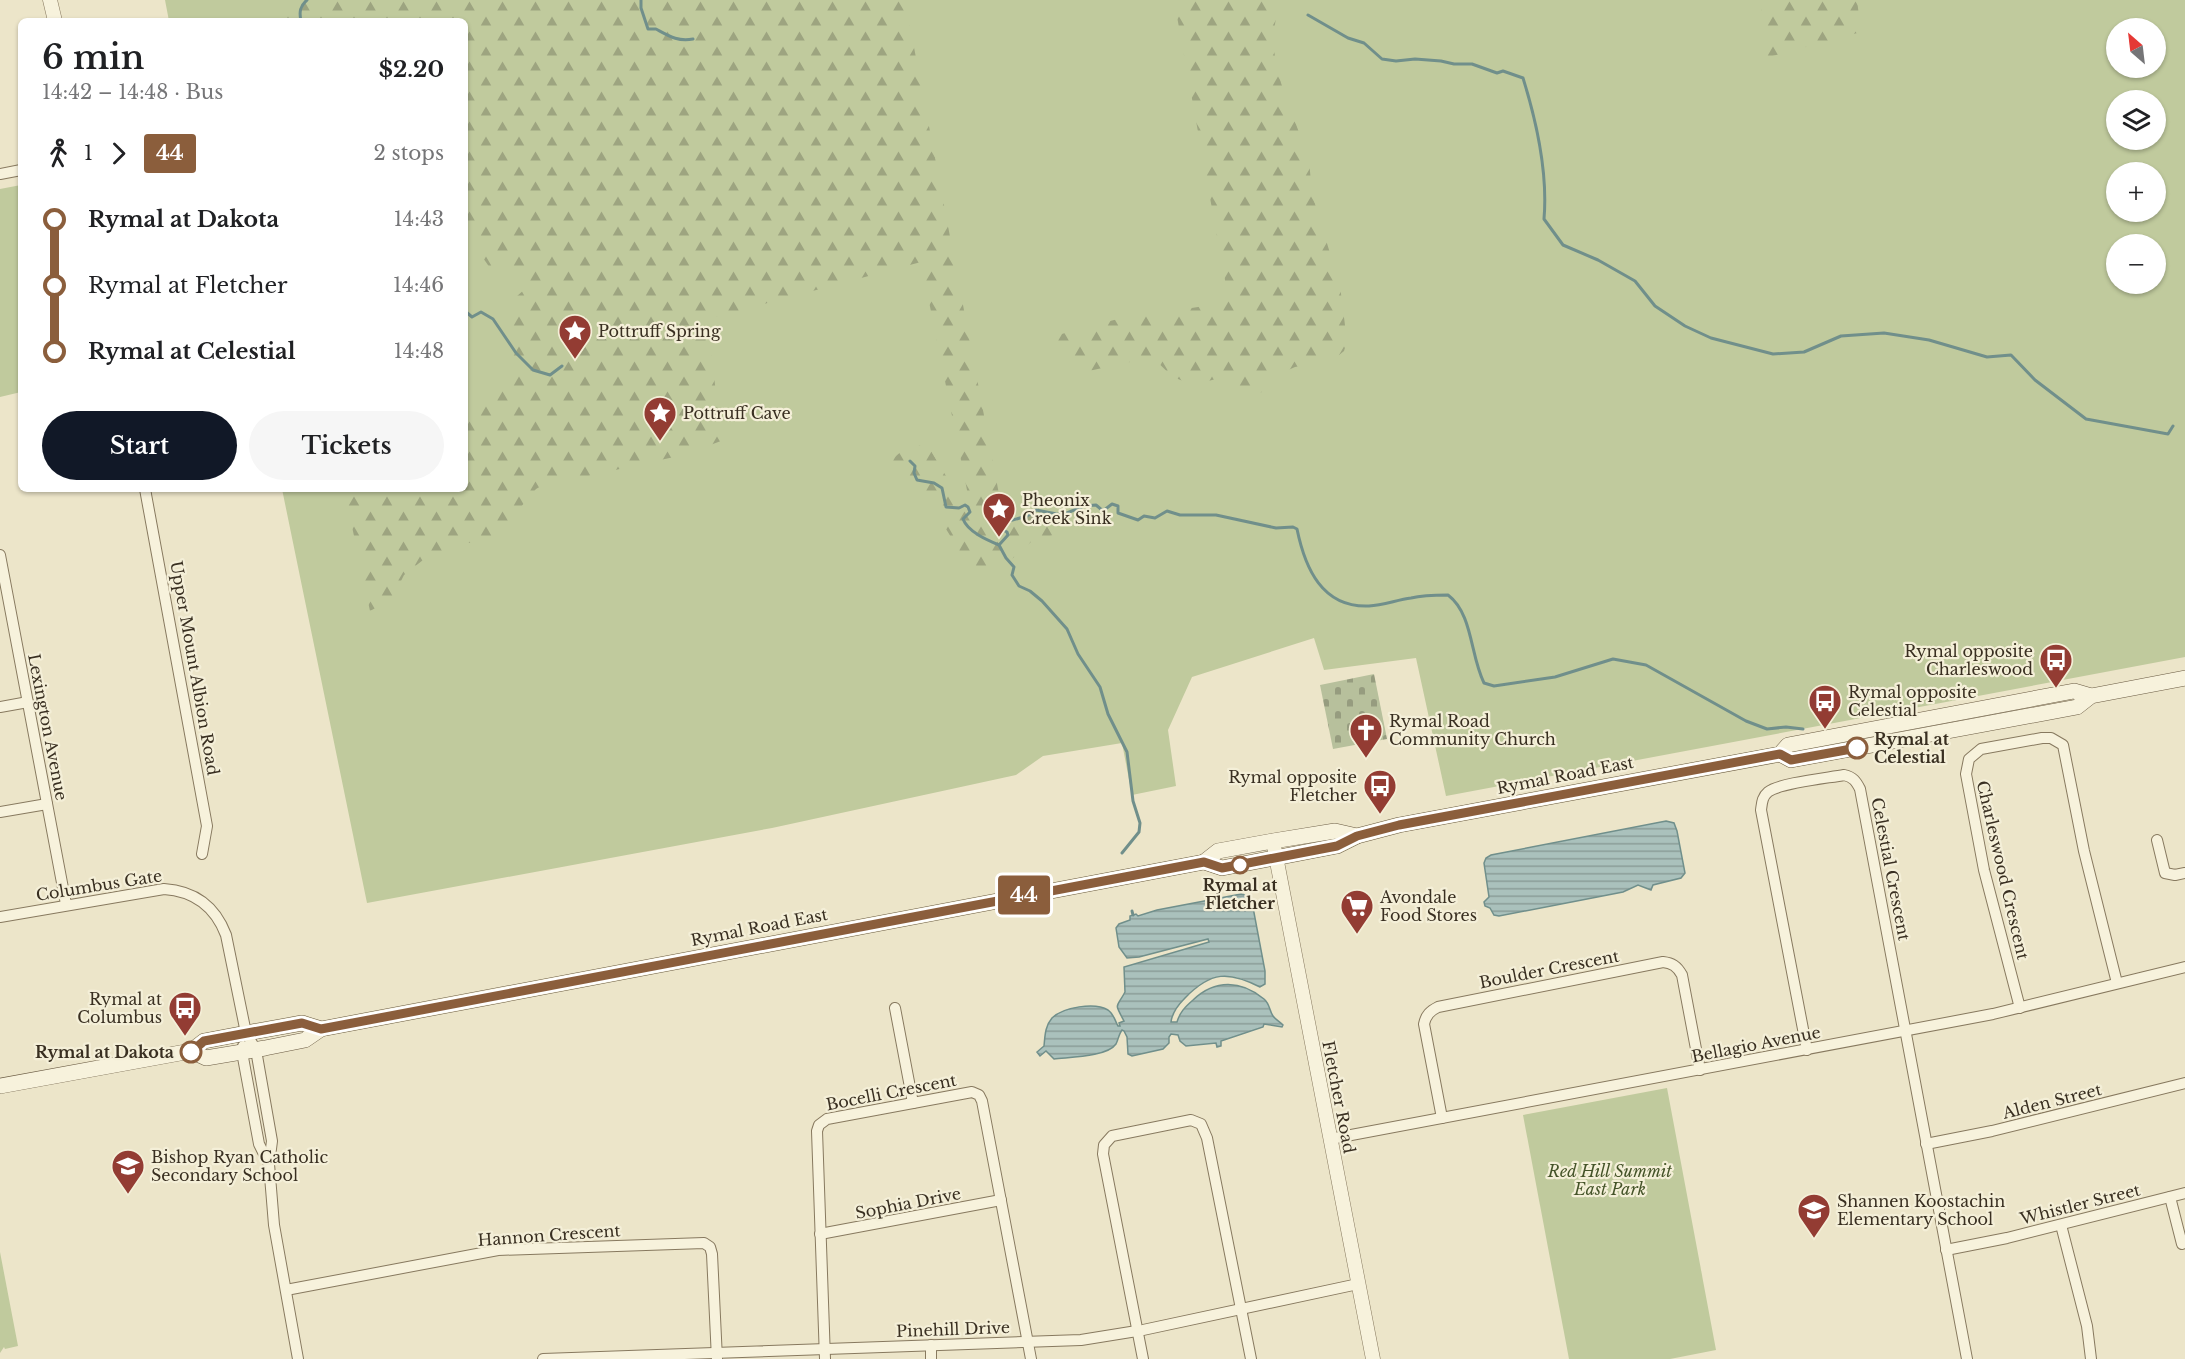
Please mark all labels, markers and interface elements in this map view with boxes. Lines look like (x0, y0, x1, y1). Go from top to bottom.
north arrow (2106, 18, 2166, 78)
map controls (2106, 18, 2166, 294)
text: 6 min (42, 37, 144, 78)
text: $2.20 (379, 56, 444, 83)
text: 14:42 – 14:48 · Bus (42, 80, 223, 104)
button: layers (2106, 90, 2166, 150)
icon: walk (42, 137, 75, 170)
icon: forward (102, 137, 135, 170)
text: 44 (156, 140, 184, 166)
text: 1 (84, 141, 93, 165)
text: 2 stops (374, 141, 444, 165)
button: + (2106, 162, 2166, 222)
text: Rymal at Dakota (88, 206, 279, 233)
text: 14:43 (394, 207, 444, 231)
button: − (2106, 234, 2166, 294)
text: Rymal at Fletcher (88, 272, 288, 299)
text: 14:46 (393, 273, 444, 297)
place icon: Pottruff Spring (557, 313, 593, 360)
place label: Pottruff Spring (598, 321, 721, 341)
text: Rymal at Celestial (88, 338, 295, 365)
text: 14:48 (394, 339, 444, 363)
place icon: Pottruff Cave (642, 395, 678, 442)
place label: Pottruff Cave (683, 403, 791, 423)
button: Start (42, 411, 237, 480)
button: Tickets (249, 411, 444, 480)
place label: Pheonix Creek Sink (1022, 490, 1112, 528)
place icon: Pheonix Creek Sink (981, 491, 1017, 538)
street label: Upper Mount Albion Road (166, 559, 224, 777)
place label: Rymal opposite Charleswood (1904, 641, 2033, 679)
bus stop icon: Rymal opposite Charleswood (2038, 642, 2074, 689)
street label: Lexington Avenue (24, 652, 72, 802)
place label: Rymal opposite Celestial (1848, 682, 1977, 720)
bus stop icon: Rymal opposite Celestial (1807, 683, 1843, 730)
place label: Rymal Road Community Church (1389, 711, 1556, 749)
church icon: Rymal Road Community Church (1348, 712, 1384, 759)
place label: Rymal at Celestial (1874, 729, 1950, 767)
marker: Rymal at Celestial (1846, 737, 1868, 759)
street label: Rymal Road East (1495, 752, 1635, 798)
place label: Rymal opposite Fletcher (1228, 767, 1357, 805)
bus stop icon: Rymal opposite Fletcher (1362, 768, 1398, 815)
street label: Charleswood Crescent (1973, 779, 2033, 961)
street label: Celestial Crescent (1867, 796, 1915, 942)
marker: Rymal at Fletcher (1231, 856, 1249, 874)
street label: Columbus Gate (35, 865, 163, 905)
place label: Rymal at Fletcher (1203, 875, 1278, 913)
line badge: 44 (997, 876, 1051, 914)
text: 44 (1010, 882, 1038, 908)
place label: Avondale Food Stores (1379, 887, 1477, 925)
supermarket icon: Avondale Food Stores (1339, 888, 1375, 935)
street label: Rymal Road East (689, 904, 829, 950)
street label: Boulder Crescent (1477, 946, 1621, 992)
place label: Rymal at Columbus (77, 989, 162, 1027)
bus stop icon: Rymal at Columbus (167, 990, 203, 1037)
street label: Bellagio Avenue (1690, 1022, 1822, 1066)
street label: Fletcher Road (1318, 1039, 1360, 1155)
marker: Rymal at Dakota (180, 1041, 202, 1063)
place label: Rymal at Dakota (35, 1042, 174, 1062)
street label: Bocelli Crescent (824, 1070, 958, 1114)
street label: Alden Street (1999, 1079, 2104, 1123)
place label: Bishop Ryan Catholic Secondary School (151, 1147, 328, 1185)
school or university icon: Bishop Ryan Catholic Secondary School (110, 1148, 146, 1195)
park label: Red Hill Summit East Park (1547, 1161, 1672, 1199)
street label: Whistler Street (2017, 1179, 2142, 1229)
street label: Sophia Drive (854, 1183, 962, 1223)
place label: Shannen Koostachin Elementary School (1837, 1191, 2005, 1229)
school or university icon: Shannen Koostachin Elementary School (1796, 1192, 1832, 1239)
street label: Hannon Crescent (477, 1220, 621, 1250)
street label: Pinehill Drive (896, 1317, 1010, 1341)

